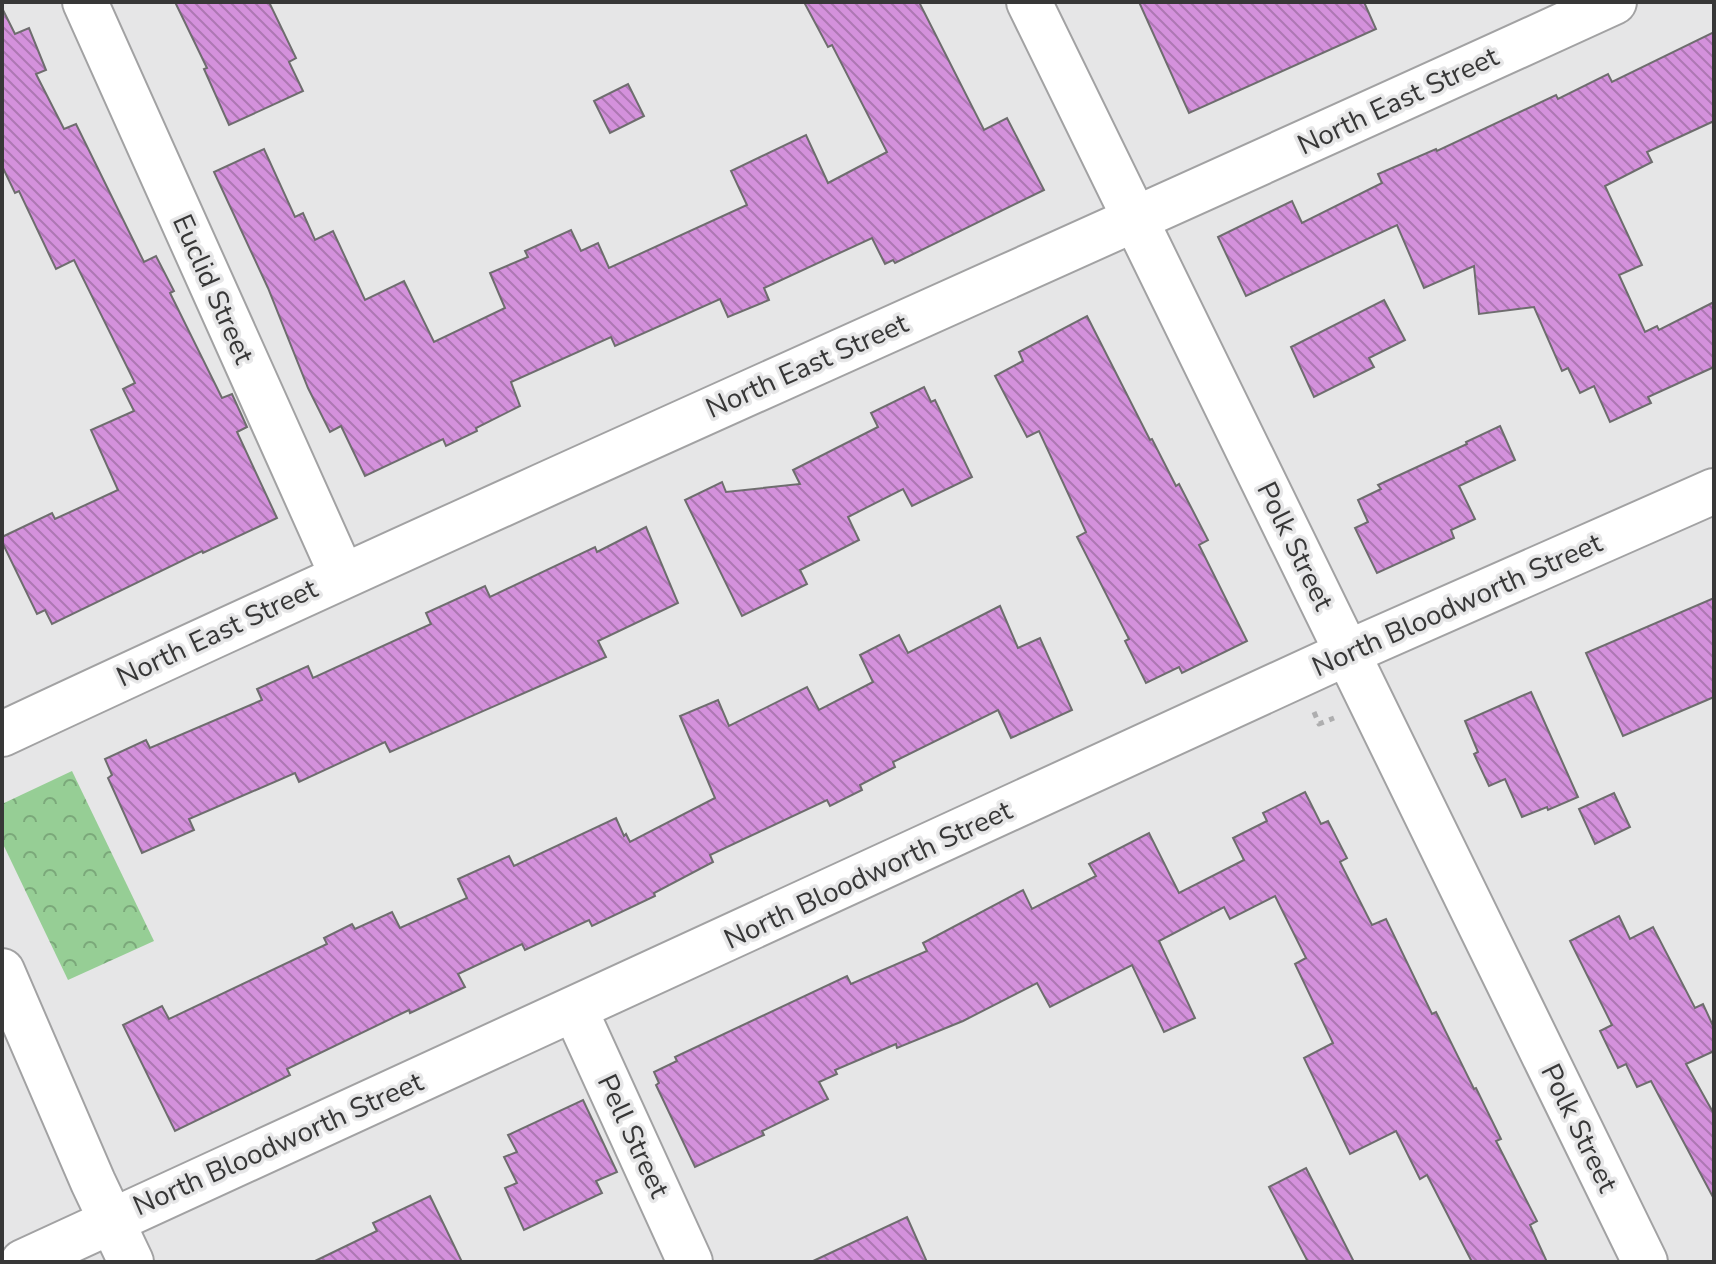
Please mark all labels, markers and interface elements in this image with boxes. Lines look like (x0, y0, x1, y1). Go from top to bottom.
street label: North East Street (1291, 38, 1505, 164)
street label: Euclid Street (163, 208, 263, 370)
street label: North East Street (700, 304, 914, 428)
street label: Polk Street (1248, 475, 1343, 617)
street label: North Bloodworth Street (1306, 524, 1608, 686)
street label: North East Street (110, 570, 324, 696)
street label: North Bloodworth Street (718, 791, 1018, 958)
street label: Polk Street (1532, 1057, 1627, 1199)
street label: North Bloodworth Street (127, 1063, 429, 1225)
street label: Pell Street (588, 1068, 678, 1204)

